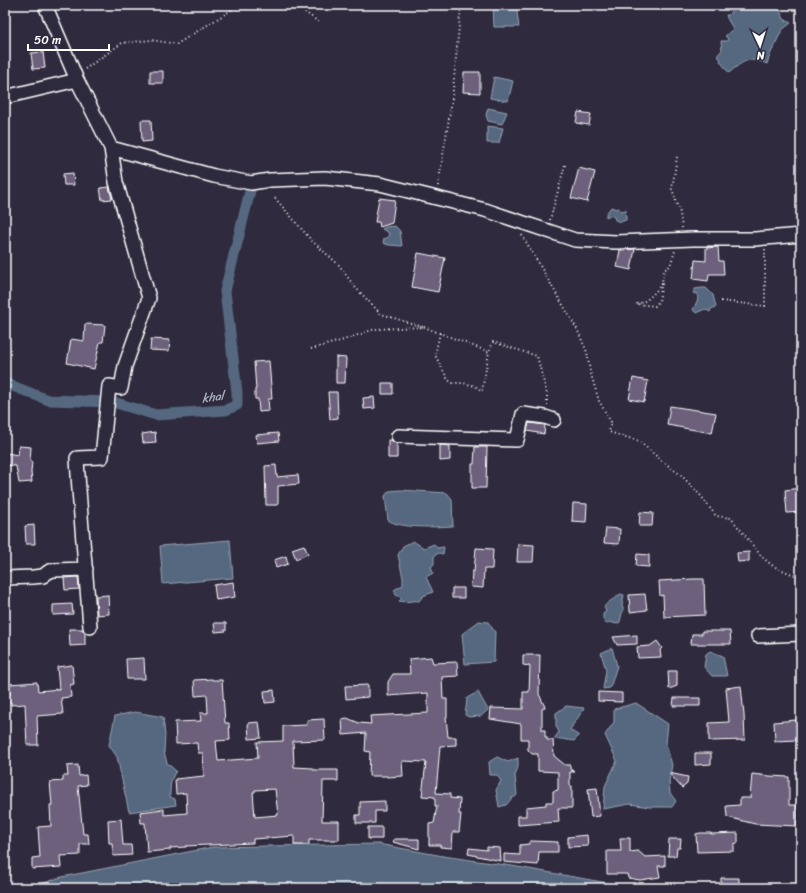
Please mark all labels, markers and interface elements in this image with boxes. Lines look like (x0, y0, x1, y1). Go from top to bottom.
scale bar (28, 26, 109, 52)
north arrow (740, 26, 780, 66)
text: 50 m (34, 29, 61, 51)
text: N (756, 46, 766, 65)
water label: khal (200, 384, 228, 410)

